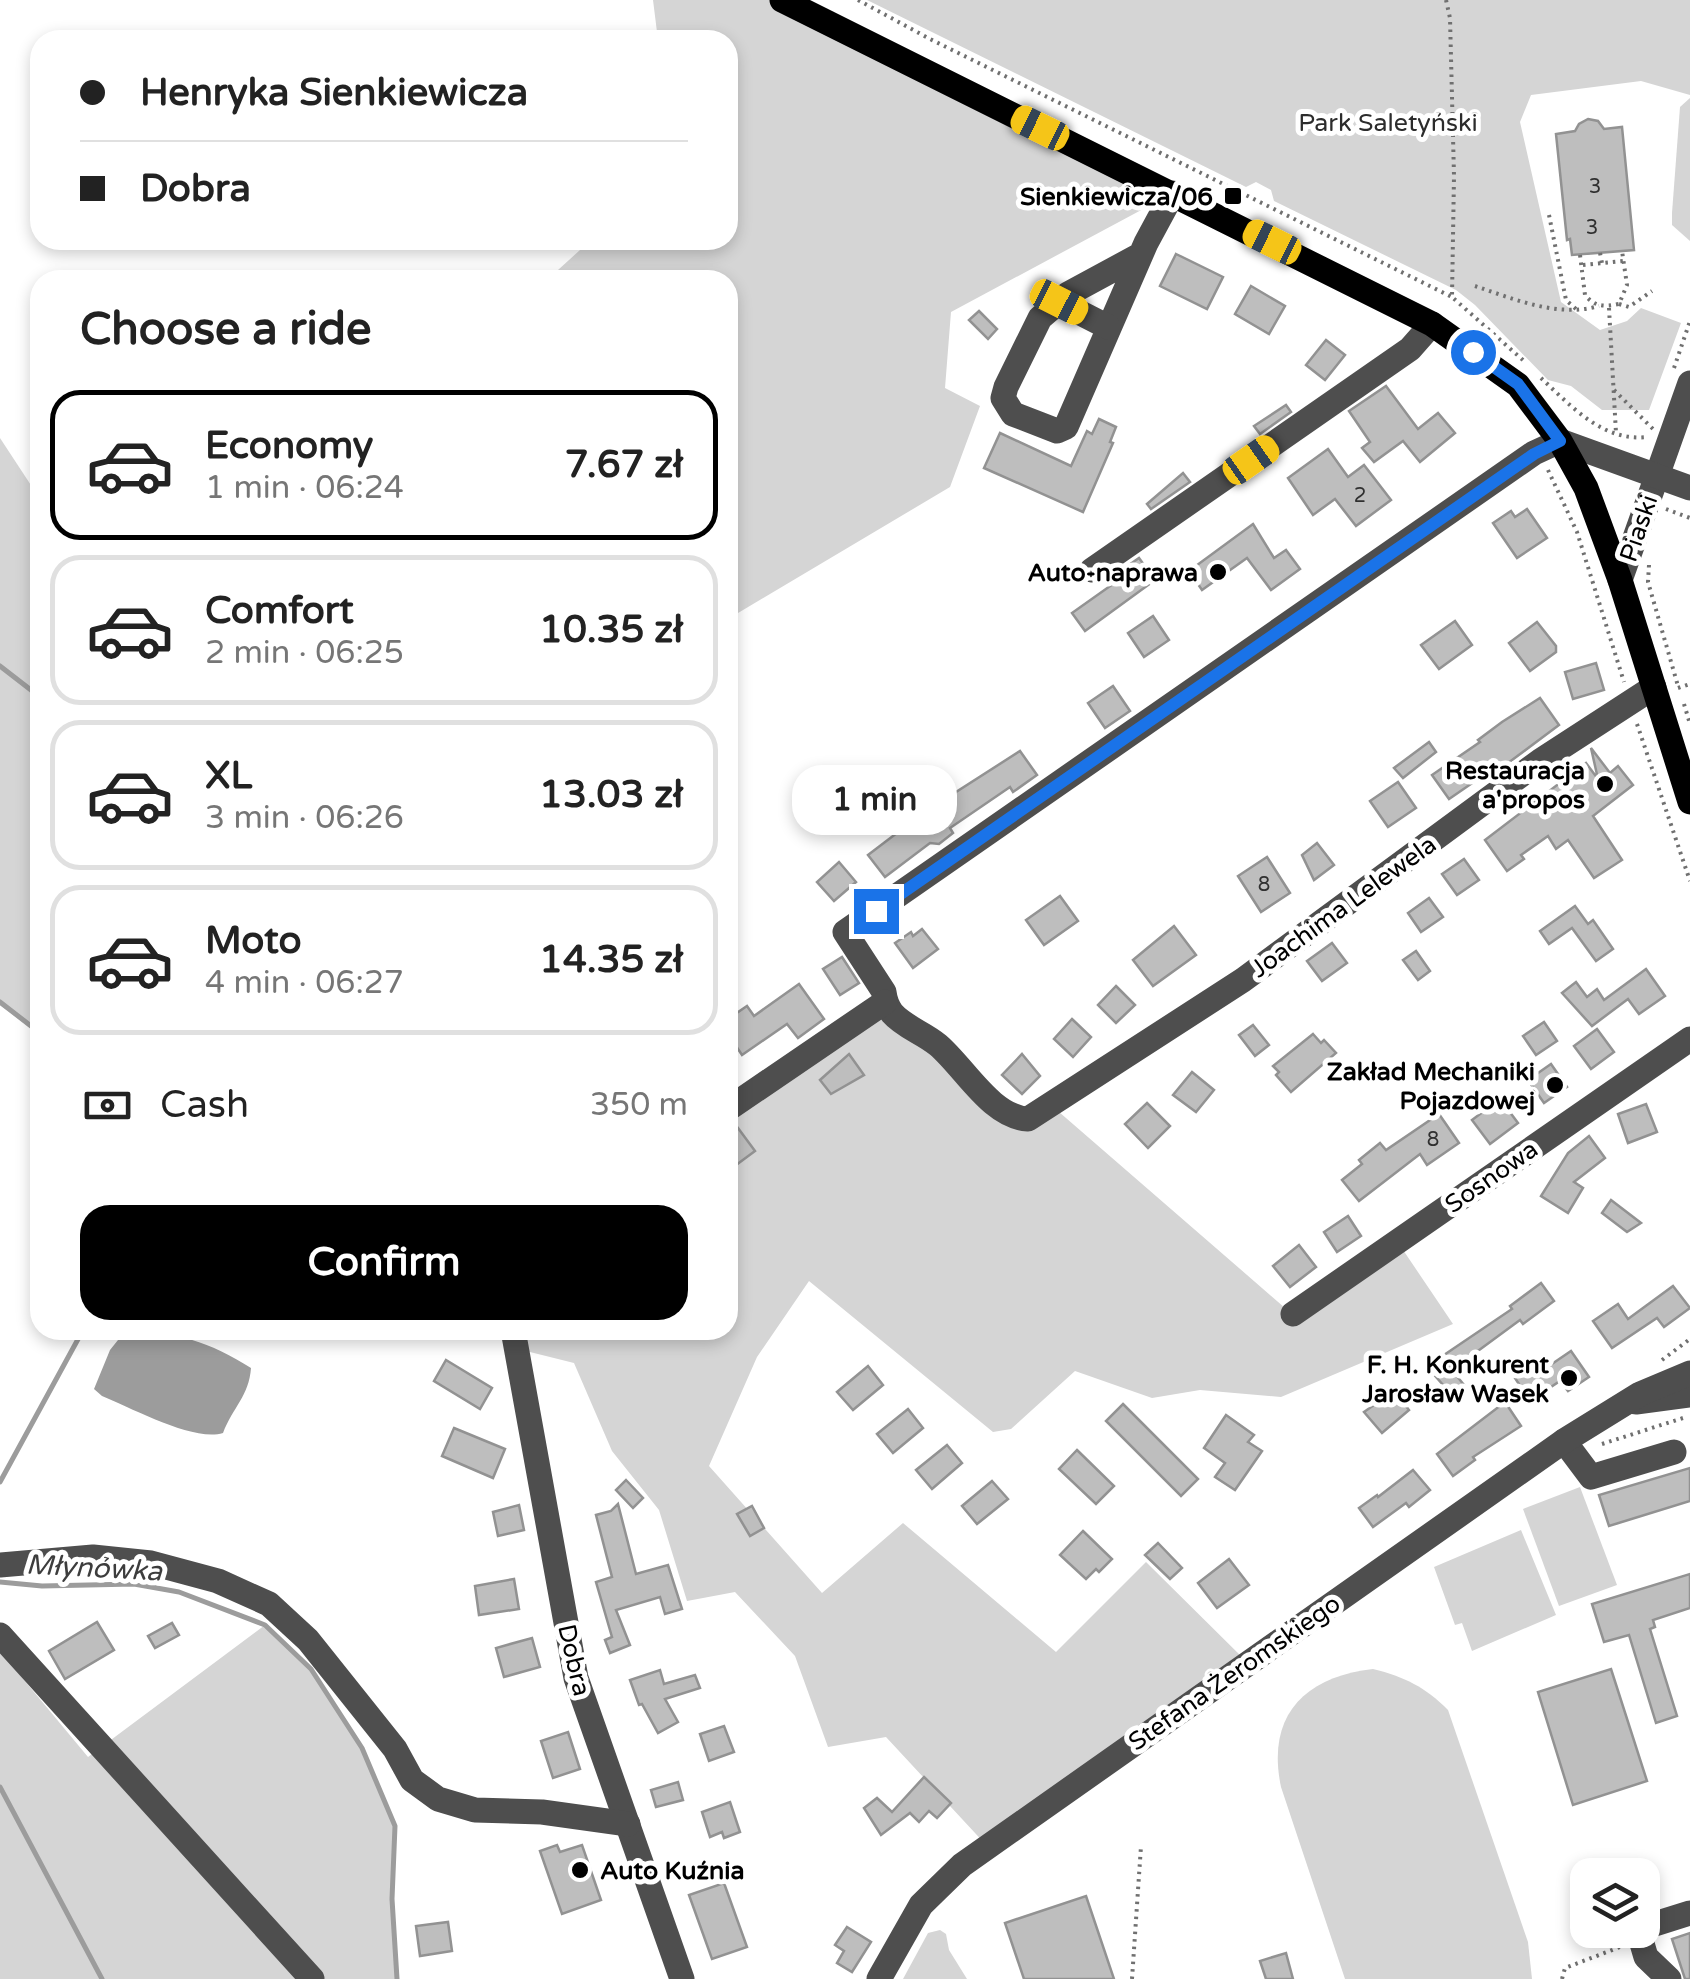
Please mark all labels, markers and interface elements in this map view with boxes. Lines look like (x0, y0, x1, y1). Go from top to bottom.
text: Henryka Sienkiewicza (140, 70, 528, 116)
car (1006, 101, 1074, 155)
park label: Park Saletyński (1298, 108, 1478, 138)
text: Dobra (140, 166, 251, 212)
house number: 3 (1589, 175, 1601, 199)
place label: Sienkiewicza/06 (1020, 182, 1213, 212)
marker: Sienkiewicza/06 (1222, 185, 1244, 207)
car (1238, 215, 1306, 269)
house number: 3 (1586, 216, 1598, 240)
car (1025, 275, 1093, 329)
text: Choose a ride (80, 303, 371, 357)
route start (1451, 330, 1496, 375)
icon: car (85, 420, 175, 510)
text: Economy (205, 423, 373, 469)
car (1218, 431, 1284, 489)
text: 7.67 zł (565, 442, 683, 488)
text: 1 min · 06:24 (205, 469, 404, 507)
house number: 2 (1354, 484, 1366, 508)
street label: Piaski (1614, 491, 1664, 566)
place label: Auto-naprawa (1028, 558, 1198, 588)
marker: Auto-naprawa (1207, 561, 1229, 583)
icon: car (85, 585, 175, 675)
text: Comfort (205, 588, 354, 634)
text: 10.35 zł (539, 607, 683, 653)
text: 2 min · 06:25 (205, 634, 404, 672)
icon: car (85, 750, 175, 840)
text: XL (205, 753, 252, 799)
place label: Restauracja a'propos (1445, 756, 1585, 815)
callout: 1 min (794, 766, 958, 836)
text: 13.03 zł (539, 772, 683, 818)
marker: Restauracja a'propos (1594, 773, 1616, 795)
text: 1 min (832, 781, 917, 819)
text: 3 min · 06:26 (205, 799, 404, 837)
street label: Joachima Lelewela (1245, 829, 1442, 984)
house number: 8 (1258, 873, 1270, 897)
route end (854, 889, 899, 934)
icon: car (85, 915, 175, 1005)
text: Moto (205, 918, 301, 964)
text: 14.35 zł (539, 937, 683, 983)
text: 4 min · 06:27 (205, 964, 404, 1002)
place label: Zakład Mechaniki Pojazdowej (1327, 1057, 1535, 1116)
marker: Zakład Mechaniki Pojazdowej (1544, 1074, 1566, 1096)
icon: cash (80, 1078, 135, 1133)
text: Cash (160, 1082, 249, 1128)
text: 350 m (590, 1086, 688, 1124)
house number: 8 (1427, 1128, 1439, 1152)
street label: Sosnowa (1439, 1134, 1544, 1220)
button: Confirm (80, 1205, 688, 1320)
place label: F. H. Konkurent Jarosław Wasek (1361, 1350, 1549, 1409)
marker: F. H. Konkurent Jarosław Wasek (1558, 1367, 1580, 1389)
water label: Młynówka (25, 1547, 164, 1589)
street label: Stefana Żeromskiego (1123, 1588, 1346, 1757)
street label: Dobra (551, 1621, 597, 1699)
place label: Auto Kuźnia (600, 1856, 745, 1886)
map controls (1570, 1858, 1660, 1948)
button: layers (1570, 1858, 1660, 1948)
marker: Auto Kuźnia (569, 1859, 591, 1881)

